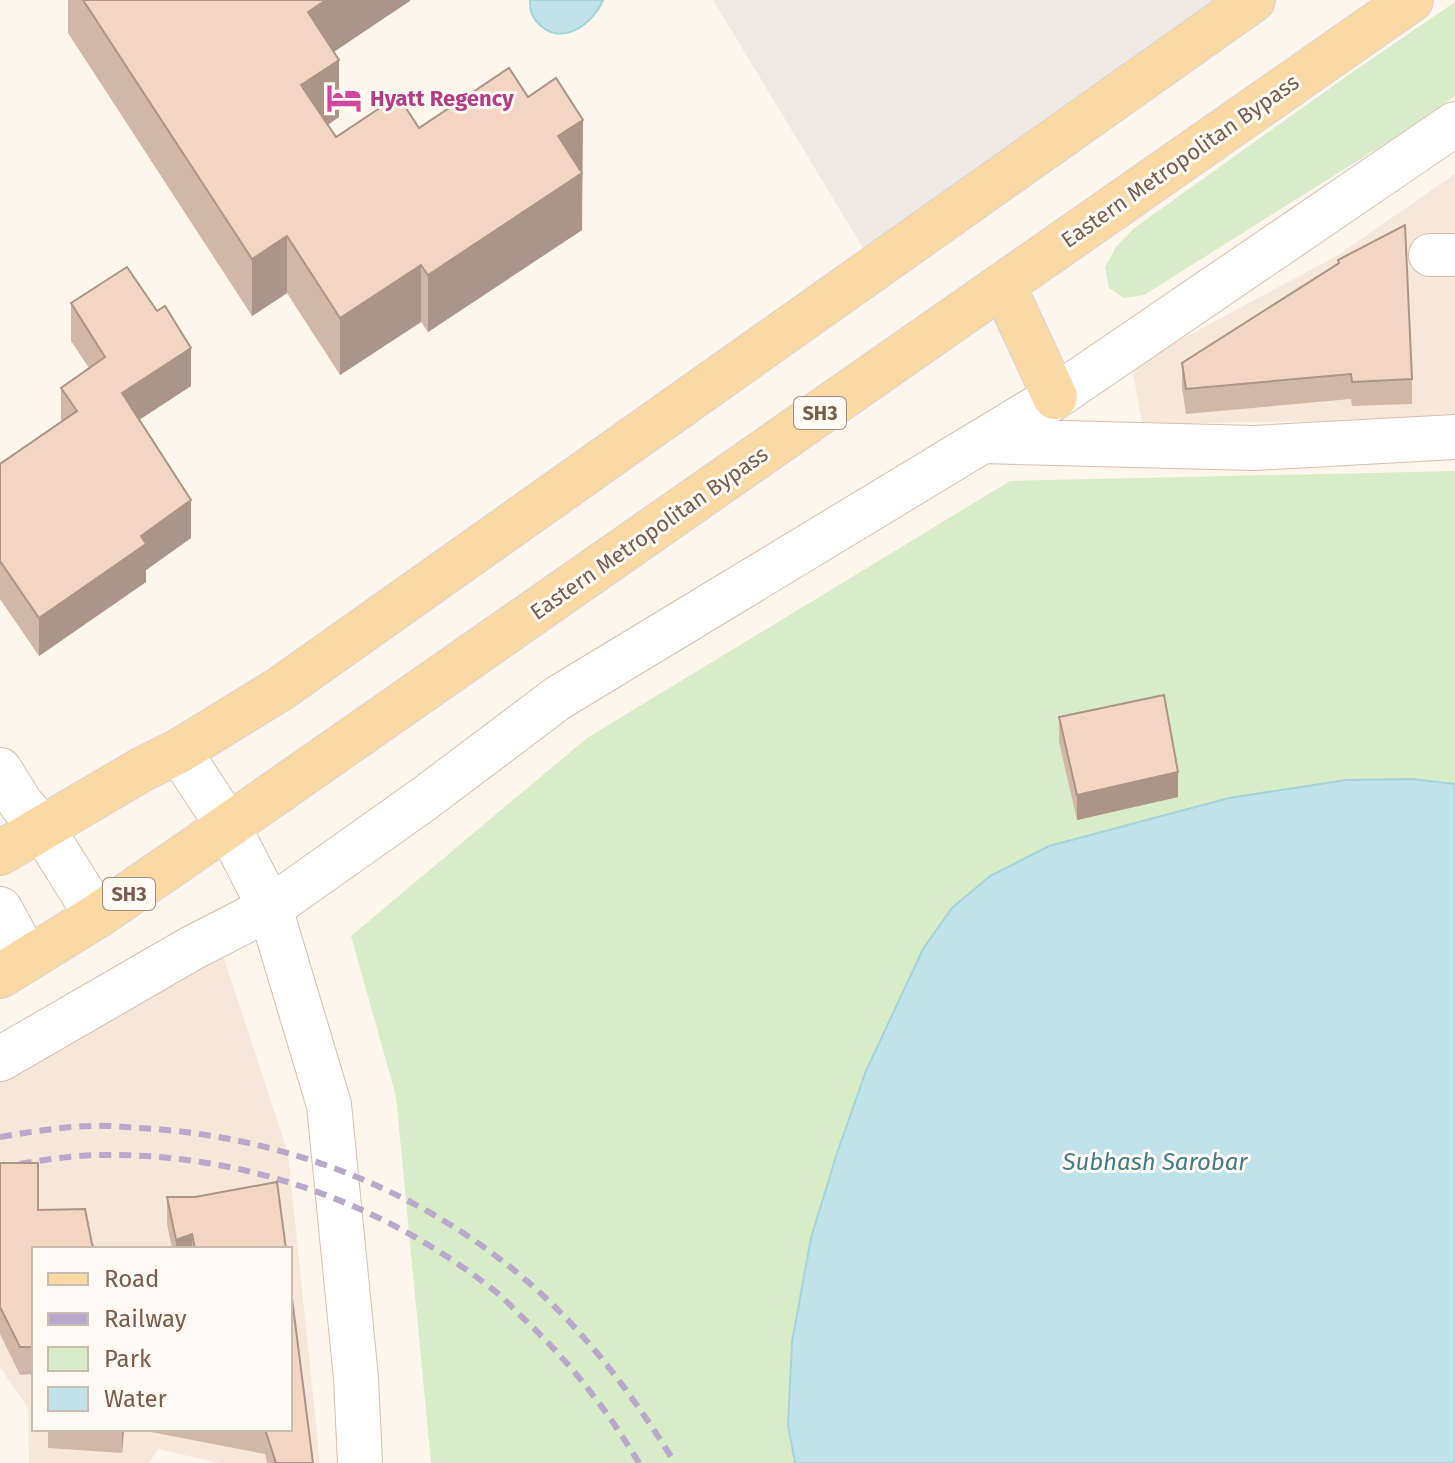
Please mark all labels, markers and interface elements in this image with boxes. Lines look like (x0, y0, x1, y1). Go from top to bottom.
street label: Eastern Metropolitan Bypass (1056, 68, 1304, 254)
hotel icon: Hyatt Regency (325, 79, 363, 117)
place label: Hyatt Regency (370, 85, 514, 112)
road number: SH3 (794, 397, 846, 429)
street label: Eastern Metropolitan Bypass (525, 440, 773, 626)
road number: SH3 (103, 878, 155, 910)
water label: Subhash Sarobar (1061, 1148, 1248, 1176)
legend (32, 1247, 292, 1431)
text: Road (104, 1265, 159, 1293)
text: Railway (104, 1305, 187, 1333)
text: Park (104, 1345, 152, 1373)
text: Water (104, 1385, 168, 1413)

